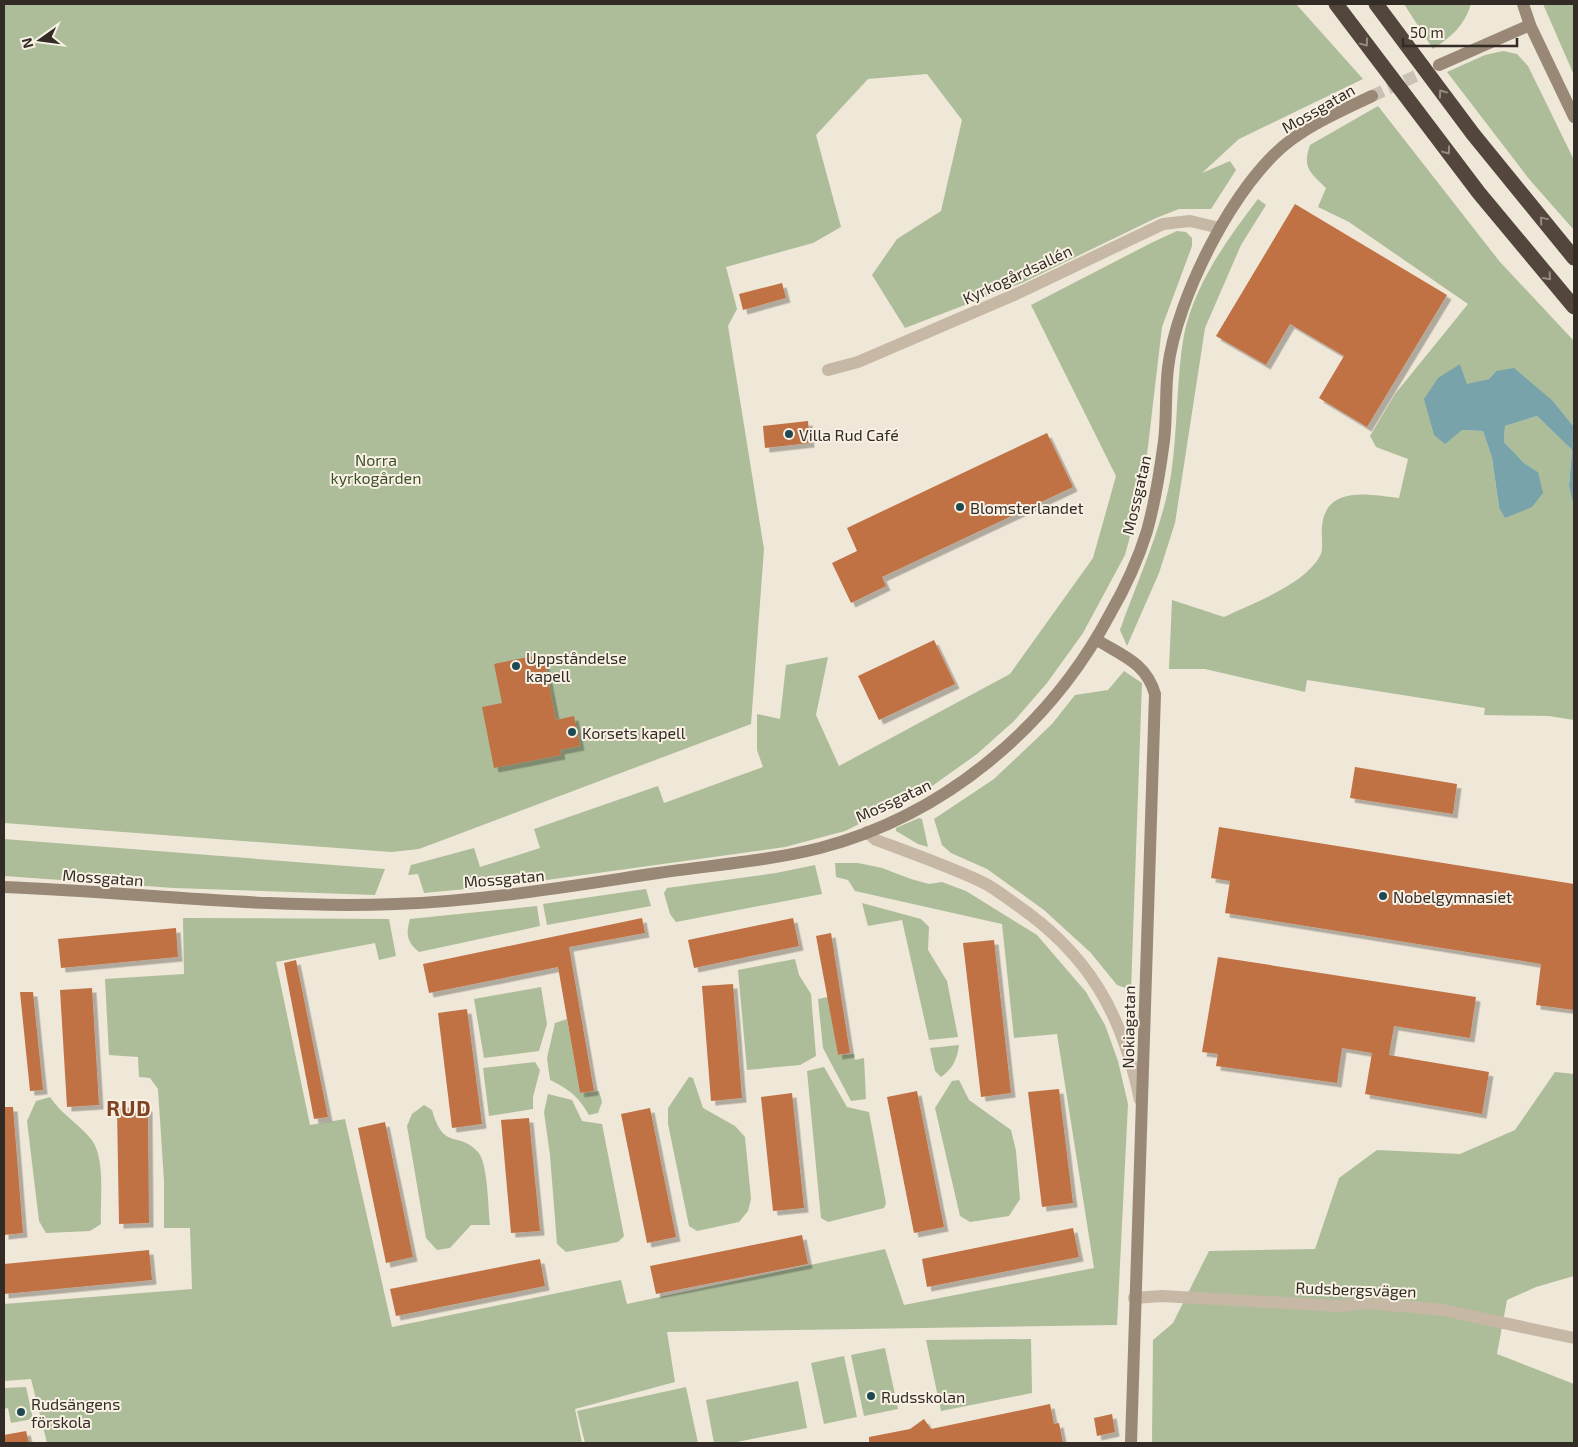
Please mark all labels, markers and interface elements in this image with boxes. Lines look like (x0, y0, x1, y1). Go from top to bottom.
north arrow (15, 15, 65, 65)
scale bar (1403, 15, 1517, 47)
text: 50 m (1410, 23, 1444, 41)
text: N (17, 36, 36, 50)
one-way arrow (1359, 37, 1368, 47)
street label: Mossgatan (1278, 79, 1358, 137)
one-way arrow (1439, 89, 1448, 99)
one-way arrow (1441, 145, 1449, 154)
one-way arrow (1539, 217, 1548, 226)
street label: Kyrkogårdsallén (959, 240, 1075, 308)
one-way arrow (1542, 272, 1551, 281)
place label: Villa Rud Café (799, 425, 899, 444)
marker: Villa Rud Café (783, 428, 795, 440)
park label: Norra kyrkogården (331, 450, 421, 487)
street label: Mossgatan (1118, 453, 1154, 537)
place label: Blomsterlandet (970, 498, 1084, 517)
marker: Blomsterlandet (954, 501, 966, 513)
place label: Uppståndelse kapell (526, 648, 627, 685)
marker: Uppståndelse kapell (510, 660, 522, 672)
place label: Korsets kapell (582, 723, 686, 742)
marker: Korsets kapell (566, 726, 578, 738)
street label: Mossgatan (852, 774, 934, 826)
street label: Mossgatan (62, 865, 144, 889)
street label: Mossgatan (463, 865, 545, 891)
place label: Nobelgymnasiet (1393, 887, 1512, 906)
marker: Nobelgymnasiet (1377, 890, 1389, 902)
street label: Nokiagatan (1118, 985, 1138, 1069)
district label: RUD (106, 1095, 152, 1120)
street label: Rudsbergsvägen (1295, 1277, 1417, 1301)
place label: Rudsskolan (881, 1387, 965, 1406)
marker: Rudsskolan (865, 1390, 877, 1402)
place label: Rudsängens förskola (31, 1394, 120, 1431)
marker: Rudsängens förskola (15, 1406, 27, 1418)

